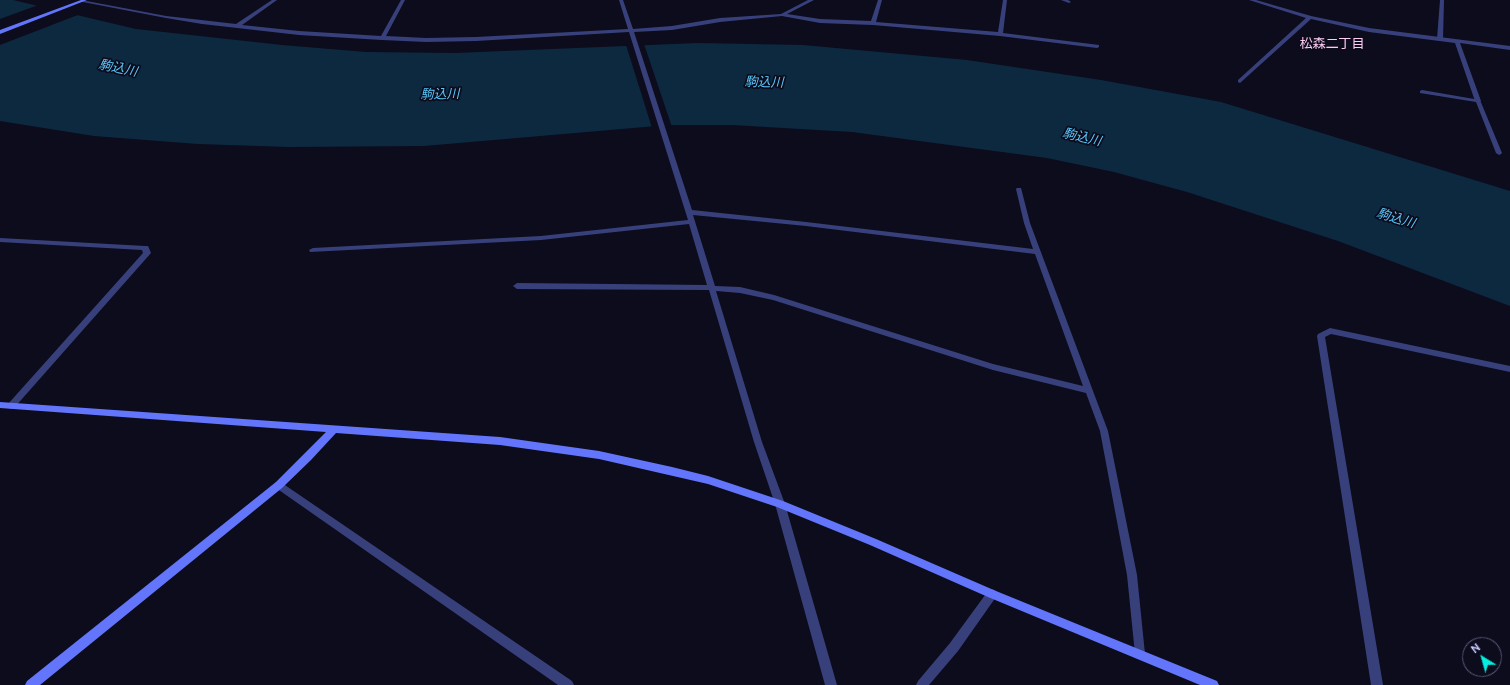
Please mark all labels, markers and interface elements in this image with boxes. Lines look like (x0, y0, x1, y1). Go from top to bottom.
district label: 松森二丁目 (1300, 36, 1364, 52)
water label: 駒込川 (97, 56, 139, 80)
water label: 駒込川 (744, 74, 784, 90)
water label: 駒込川 (420, 86, 460, 102)
water label: 駒込川 (1061, 125, 1103, 149)
water label: 駒込川 (1375, 205, 1417, 231)
north arrow (1462, 637, 1502, 677)
text: N (1468, 641, 1482, 655)

